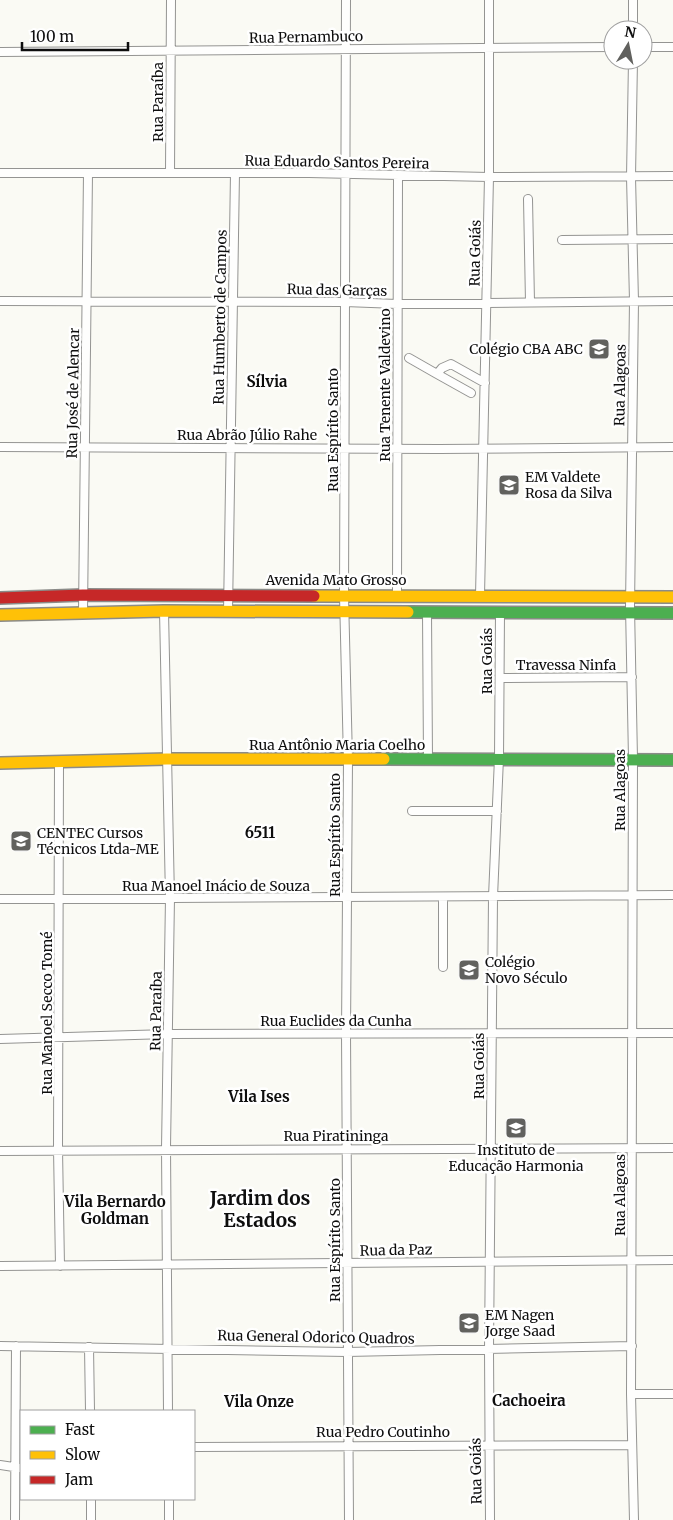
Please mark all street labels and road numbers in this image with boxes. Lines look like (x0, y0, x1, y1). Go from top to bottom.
street label: Rua Pernambuco (249, 27, 363, 47)
street label: Rua Paraíba (149, 62, 167, 142)
street label: Rua Eduardo Santos Pereira (244, 151, 430, 173)
street label: Rua Goiás (465, 219, 485, 286)
street label: Rua Humberto de Campos (209, 229, 231, 405)
street label: Rua das Garças (287, 280, 388, 300)
street label: Rua Tenente Valdevino (376, 308, 394, 462)
street label: Rua José de Alencar (63, 328, 83, 458)
street label: Rua Alagoas (610, 344, 630, 426)
street label: Rua Espírito Santo (324, 368, 342, 492)
street label: Rua Abrão Júlio Rahe (177, 426, 317, 444)
street label: Avenida Mato Grosso (264, 571, 407, 589)
street label: Rua Goiás (478, 628, 496, 694)
street label: Travessa Ninfa (516, 656, 617, 674)
street label: Rua Antônio Maria Coelho (249, 736, 425, 754)
street label: Rua Alagoas (611, 749, 629, 831)
street label: Rua Espírito Santo (326, 773, 344, 897)
street label: Rua Manoel Inácio de Souza (122, 877, 311, 895)
street label: Rua Manoel Secco Tomé (38, 931, 56, 1095)
street label: Rua Paraíba (146, 970, 166, 1051)
street label: Rua Euclides da Cunha (260, 1012, 412, 1030)
street label: Rua Goiás (470, 1033, 488, 1099)
street label: Rua Piratininga (283, 1127, 389, 1145)
street label: Rua Alagoas (611, 1154, 629, 1236)
street label: Rua Espírito Santo (326, 1178, 344, 1302)
street label: Rua da Paz (360, 1240, 433, 1260)
street label: Rua General Odorico Quadros (217, 1326, 415, 1348)
street label: Rua Pedro Coutinho (316, 1423, 450, 1441)
street label: Rua Goiás (466, 1437, 486, 1504)

